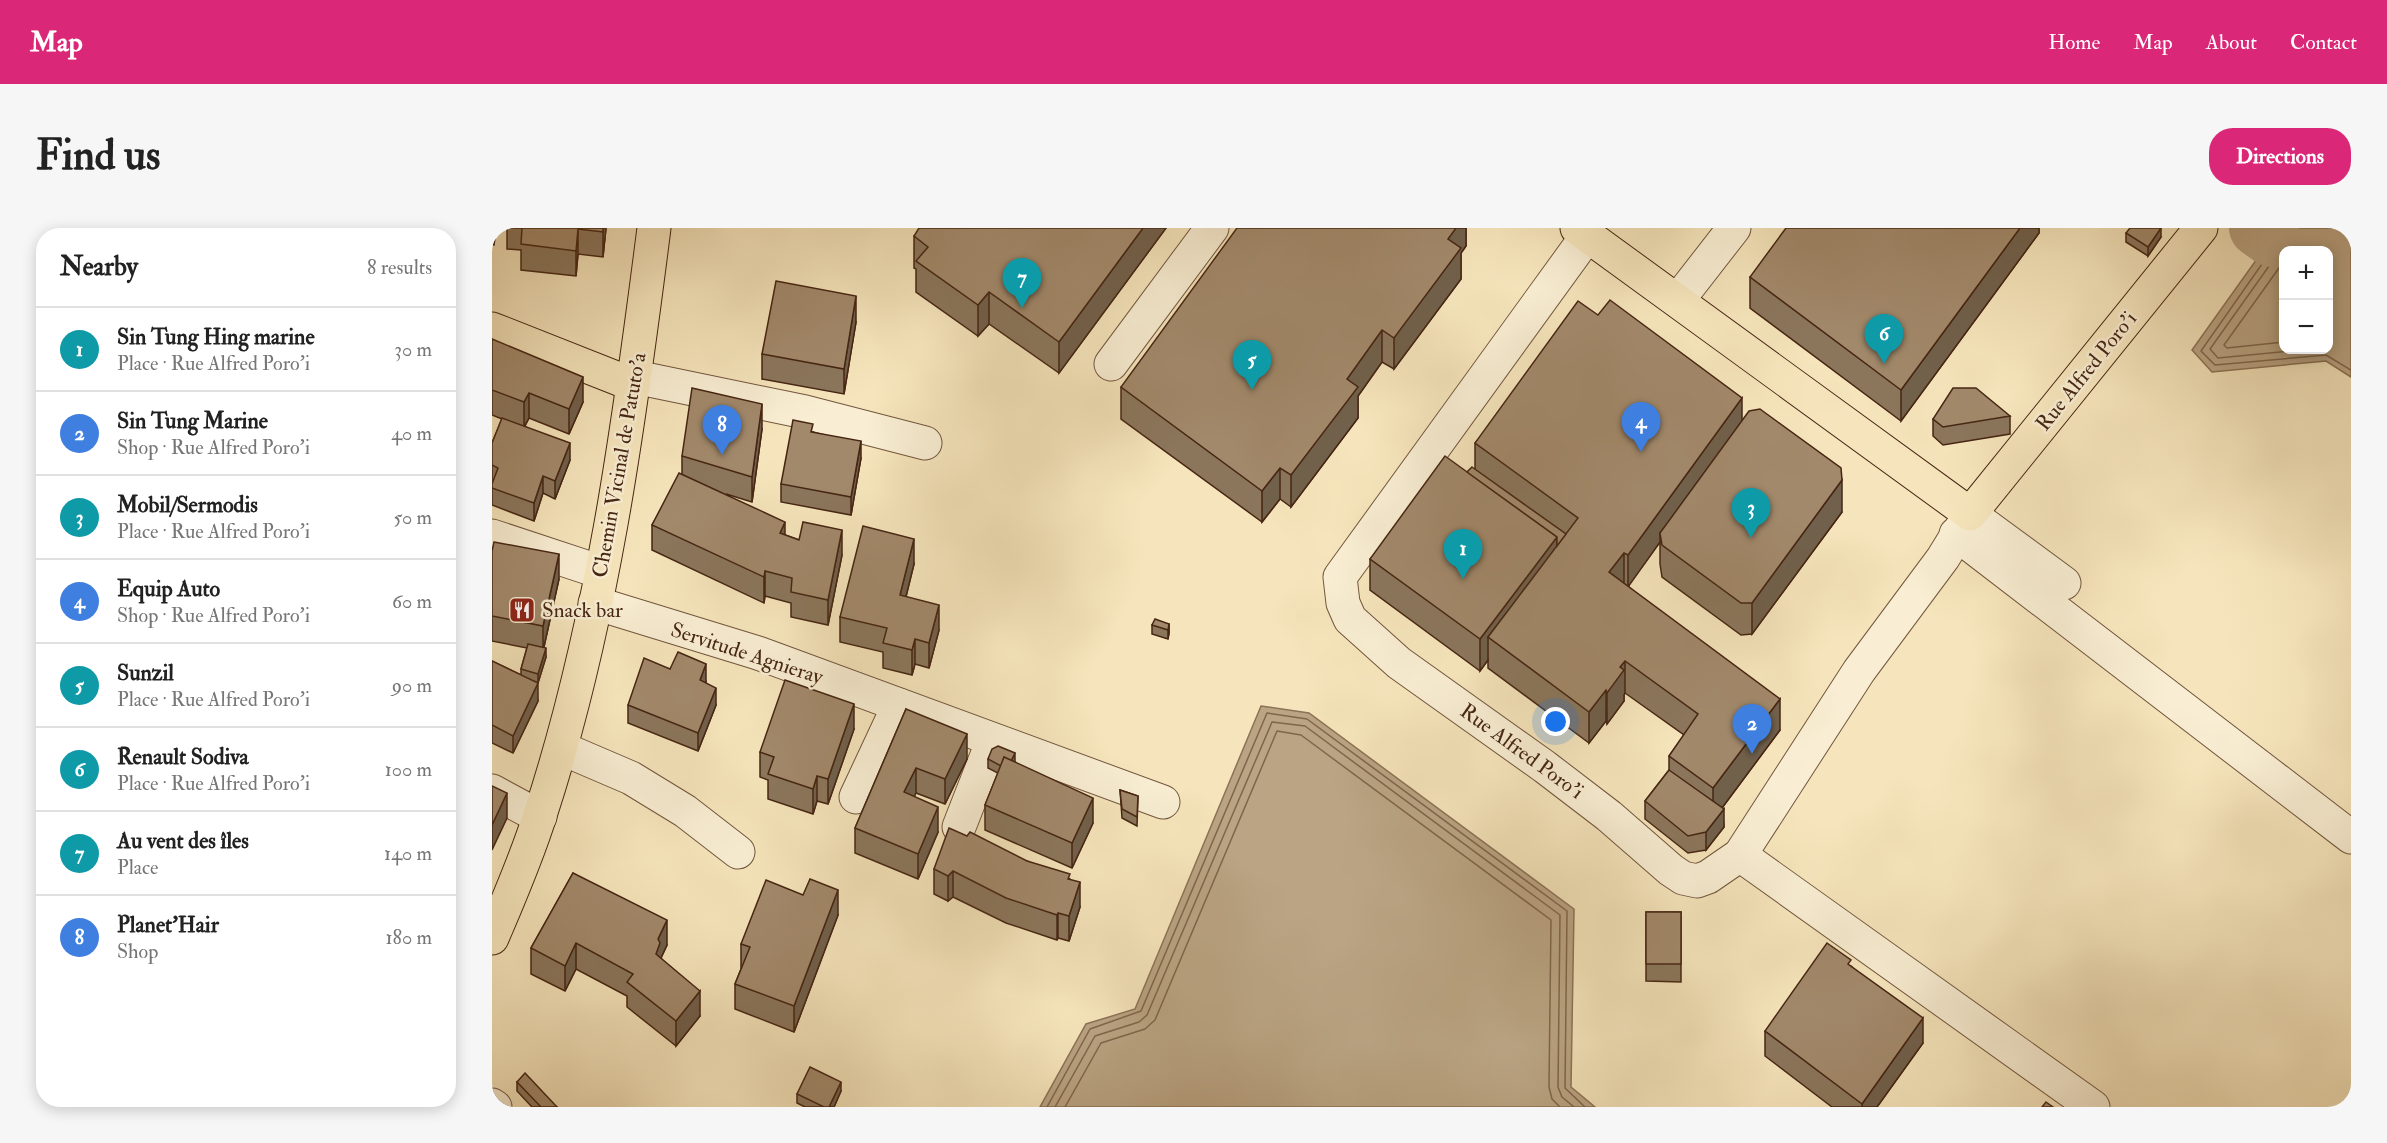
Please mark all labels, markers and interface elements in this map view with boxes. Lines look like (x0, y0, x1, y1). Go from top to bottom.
text: Map (30, 25, 83, 60)
text: Home (2048, 29, 2100, 56)
text: Map (2133, 29, 2173, 56)
text: About (2206, 29, 2257, 56)
text: Contact (2290, 29, 2357, 56)
button: Directions (2209, 128, 2351, 185)
text: Find us (36, 130, 160, 182)
map controls (2279, 246, 2333, 354)
button: + (2279, 246, 2333, 300)
text: Nearby (60, 251, 138, 283)
text: 8 results (367, 255, 432, 280)
pin: 7 (1002, 259, 1042, 308)
button: − (2279, 300, 2333, 354)
street label: Rue Alfred Poro'i (2030, 306, 2143, 437)
pin: 6 (1864, 314, 1904, 364)
text: Sin Tung Hing marine (117, 323, 315, 351)
text: 1 (76, 337, 83, 362)
text: 30 m (394, 337, 432, 362)
pin: 5 (1232, 340, 1272, 390)
street label: Chemin Vicinal de Patuto'a (586, 350, 653, 580)
text: Place · Rue Alfred Poro'i (117, 351, 310, 376)
pin: 4 (1622, 402, 1660, 452)
pin: 8 (702, 406, 742, 455)
text: Sin Tung Marine (117, 407, 268, 435)
text: 2 (74, 421, 85, 446)
text: 40 m (391, 421, 432, 446)
text: Shop · Rue Alfred Poro'i (117, 435, 310, 460)
pin: 3 (1732, 488, 1770, 538)
text: Mobil/Sermodis (117, 491, 258, 519)
text: 3 (76, 505, 83, 530)
text: 50 m (393, 505, 432, 530)
text: Place · Rue Alfred Poro'i (117, 519, 310, 544)
pin: 1 (1444, 530, 1482, 579)
text: Equip Auto (117, 575, 220, 603)
text: 4 (74, 589, 85, 614)
text: 60 m (392, 589, 432, 614)
restaurant icon: Snack bar (507, 595, 537, 625)
place label: Snack bar (542, 597, 623, 624)
text: Shop · Rue Alfred Poro'i (117, 603, 310, 628)
street label: Servitude Agnieray (667, 616, 827, 691)
text: Sunzil (117, 659, 174, 687)
text: 5 (75, 673, 84, 698)
text: 90 m (392, 673, 432, 698)
text: Place · Rue Alfred Poro'i (117, 687, 310, 712)
street label: Rue Alfred Poro'i (1455, 697, 1589, 806)
pin: 2 (1732, 704, 1772, 754)
your location (1541, 707, 1570, 736)
text: Renault Sodiva (117, 743, 249, 771)
text: 6 (74, 757, 85, 782)
text: 100 m (385, 757, 432, 782)
text: Place · Rue Alfred Poro'i (117, 771, 310, 796)
text: Au vent des îles (117, 827, 249, 855)
text: 7 (75, 841, 84, 866)
text: 140 m (384, 841, 432, 866)
text: Place (117, 855, 158, 880)
text: Planet'Hair (117, 911, 219, 939)
text: 8 (75, 925, 84, 950)
text: 180 m (385, 925, 432, 950)
text: Shop (117, 939, 158, 964)

